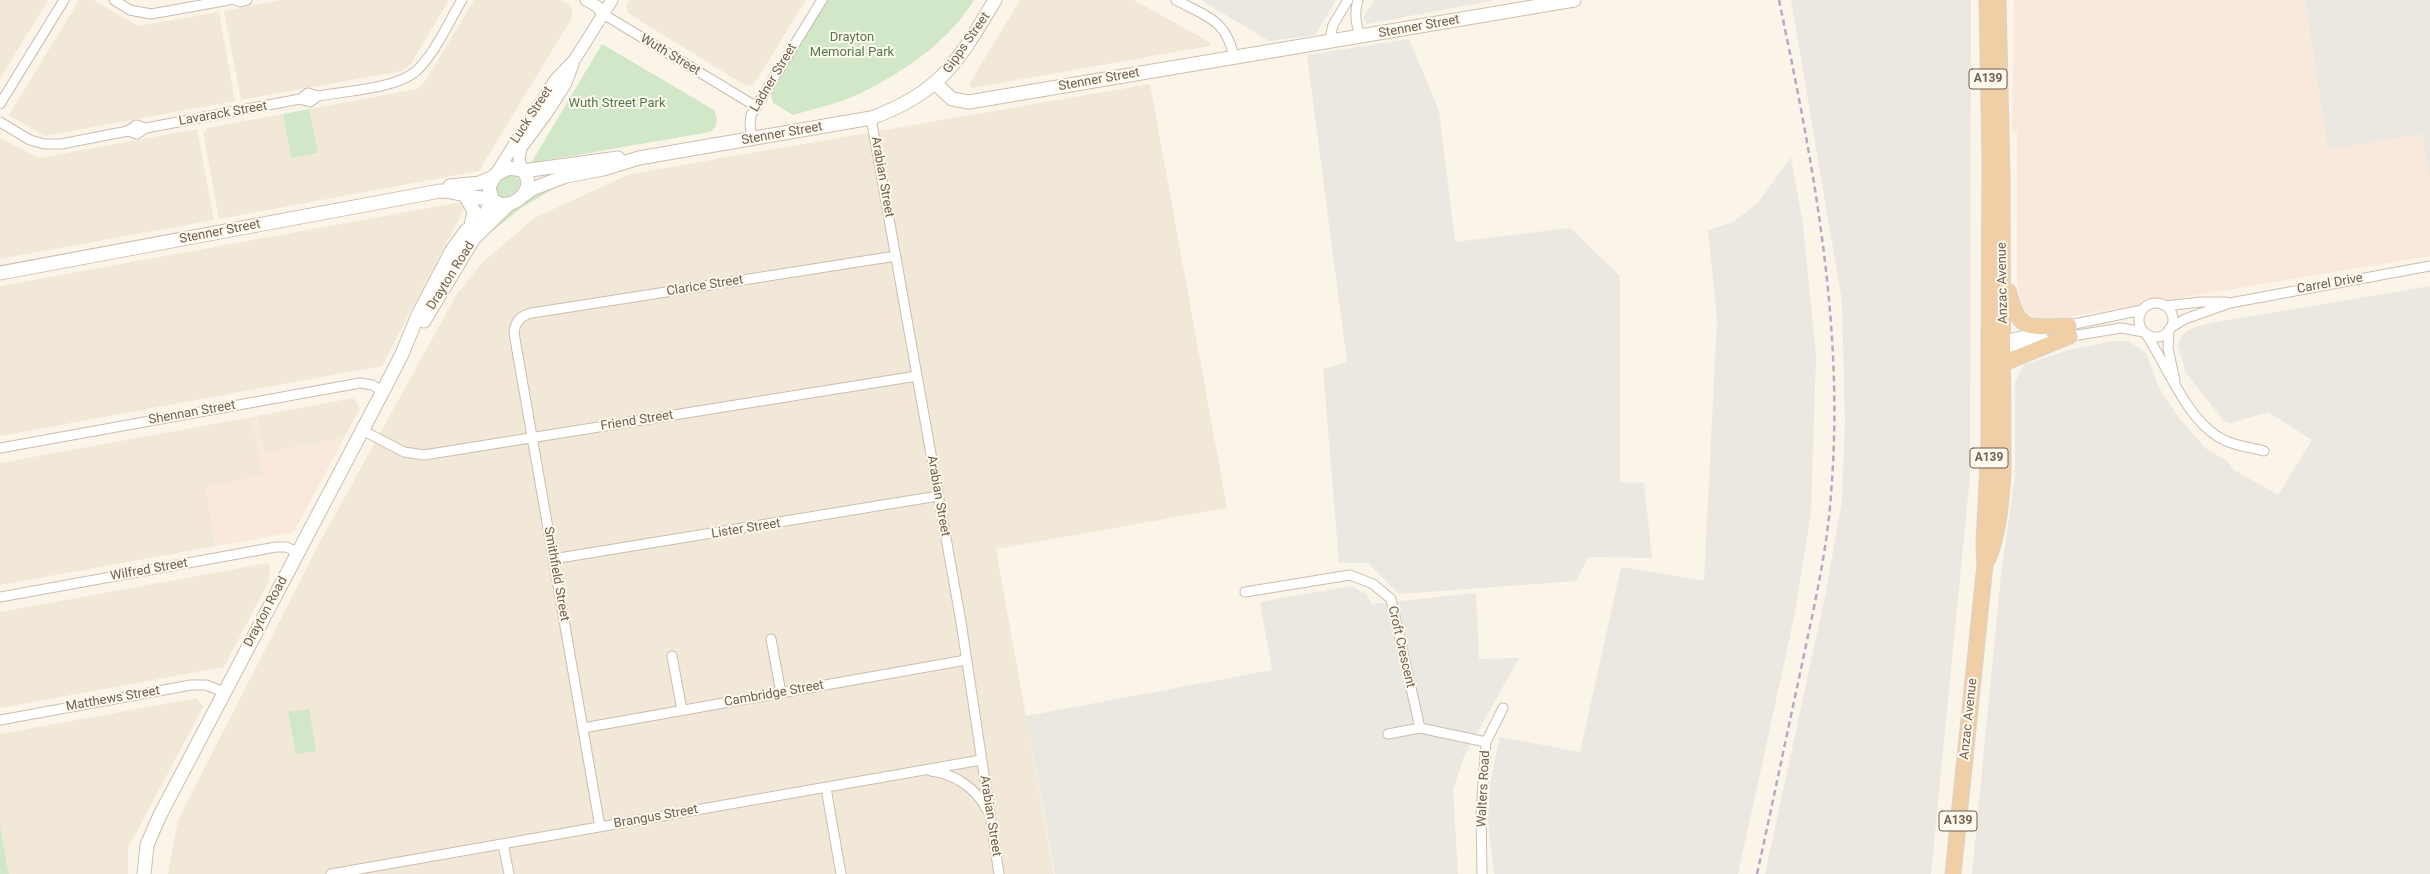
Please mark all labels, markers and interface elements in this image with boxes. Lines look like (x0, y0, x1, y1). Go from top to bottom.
street label: Gipps Street (940, 10, 994, 76)
street label: Stenner Street (1377, 12, 1461, 42)
park label: Drayton Memorial Park (810, 30, 894, 61)
street label: Wuth Street (637, 31, 703, 79)
street label: Ladner Street (747, 41, 801, 115)
street label: Stenner Street (1057, 65, 1141, 95)
road number: A139 (1969, 69, 2007, 89)
street label: Luck Street (508, 84, 556, 146)
park label: Wuth Street Park (569, 96, 665, 112)
street label: Lavarack Street (178, 99, 268, 129)
street label: Stenner Street (740, 119, 824, 149)
street label: Arabian Street (867, 135, 897, 219)
street label: Stenner Street (178, 217, 262, 247)
street label: Drayton Road (424, 239, 478, 313)
street label: Anzac Avenue (1994, 242, 2012, 324)
street label: Carrel Drive (2296, 271, 2364, 297)
street label: Clarice Street (666, 272, 744, 300)
street label: Shennan Street (147, 398, 237, 428)
street label: Friend Street (599, 408, 675, 434)
road number: A139 (1970, 448, 2008, 468)
street label: Arabian Street (923, 454, 953, 538)
street label: Lister Street (710, 516, 782, 542)
street label: Smithfield Street (540, 525, 572, 623)
street label: Wilfred Street (109, 556, 189, 584)
street label: Drayton Road (241, 574, 291, 650)
street label: Croft Crescent (1384, 605, 1418, 689)
street label: Cambridge Street (723, 678, 825, 710)
street label: Anzac Avenue (1957, 678, 1981, 760)
street label: Matthews Street (65, 683, 161, 715)
street label: Walters Road (1474, 750, 1494, 828)
street label: Arabian Street (976, 774, 1004, 858)
street label: Brangus Street (613, 802, 699, 832)
road number: A139 (1939, 811, 1977, 831)

